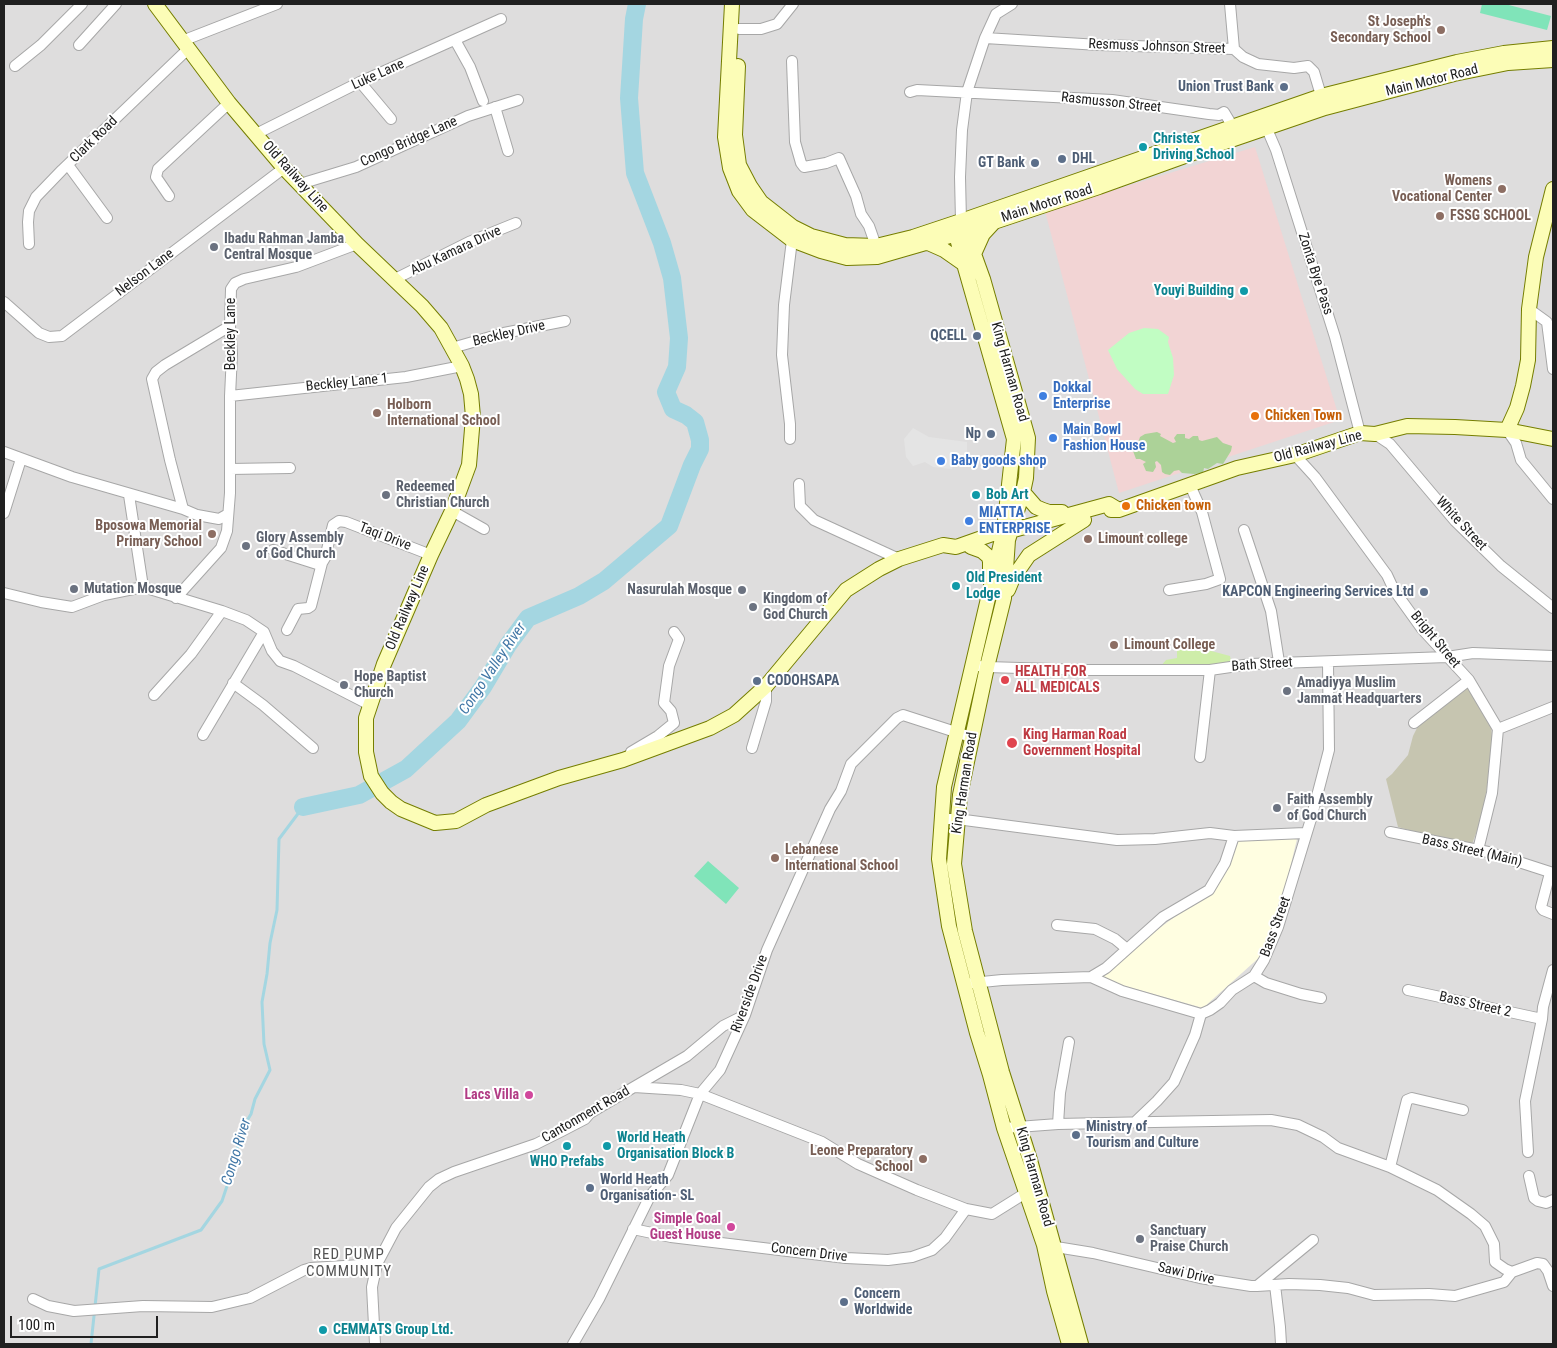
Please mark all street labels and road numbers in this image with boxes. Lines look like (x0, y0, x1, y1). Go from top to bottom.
street label: Resmuss Johnson Street (1088, 36, 1226, 58)
street label: Luke Lane (349, 56, 407, 94)
street label: Main Motor Road (1384, 61, 1480, 101)
street label: Rasmusson Street (1060, 89, 1162, 117)
street label: Clark Road (67, 113, 121, 167)
street label: Congo Bridge Lane (358, 113, 460, 171)
street label: Old Railway Line (259, 138, 331, 216)
street label: Main Motor Road (999, 181, 1095, 227)
street label: Abu Kamara Drive (408, 223, 504, 279)
street label: Zonta Bye Pass (1294, 231, 1336, 317)
street label: Nelson Lane (113, 246, 177, 300)
street label: Beckley Lane (223, 298, 239, 370)
street label: Beckley Drive (471, 318, 547, 350)
street label: King Harman Road (987, 320, 1031, 424)
street label: Beckley Lane 1 (305, 370, 389, 396)
street label: Old Railway Line (1272, 427, 1364, 467)
street label: White Street (1432, 494, 1490, 554)
street label: Taqi Drive (357, 519, 413, 555)
street label: Old Railway Line (383, 563, 433, 653)
street label: Bright Street (1406, 608, 1464, 672)
street label: Bath Street (1231, 654, 1293, 676)
street label: King Harman Road (949, 731, 981, 835)
street label: Bass Street (Main) (1420, 831, 1524, 871)
street label: Bass Street (1257, 894, 1295, 960)
street label: Riverside Drive (728, 953, 772, 1035)
street label: Bass Street 2 (1437, 989, 1513, 1021)
street label: Cantonment Road (539, 1083, 633, 1147)
street label: King Harman Road (1012, 1125, 1056, 1229)
street label: Concern Drive (770, 1240, 848, 1266)
street label: Sawi Drive (1156, 1259, 1216, 1289)

